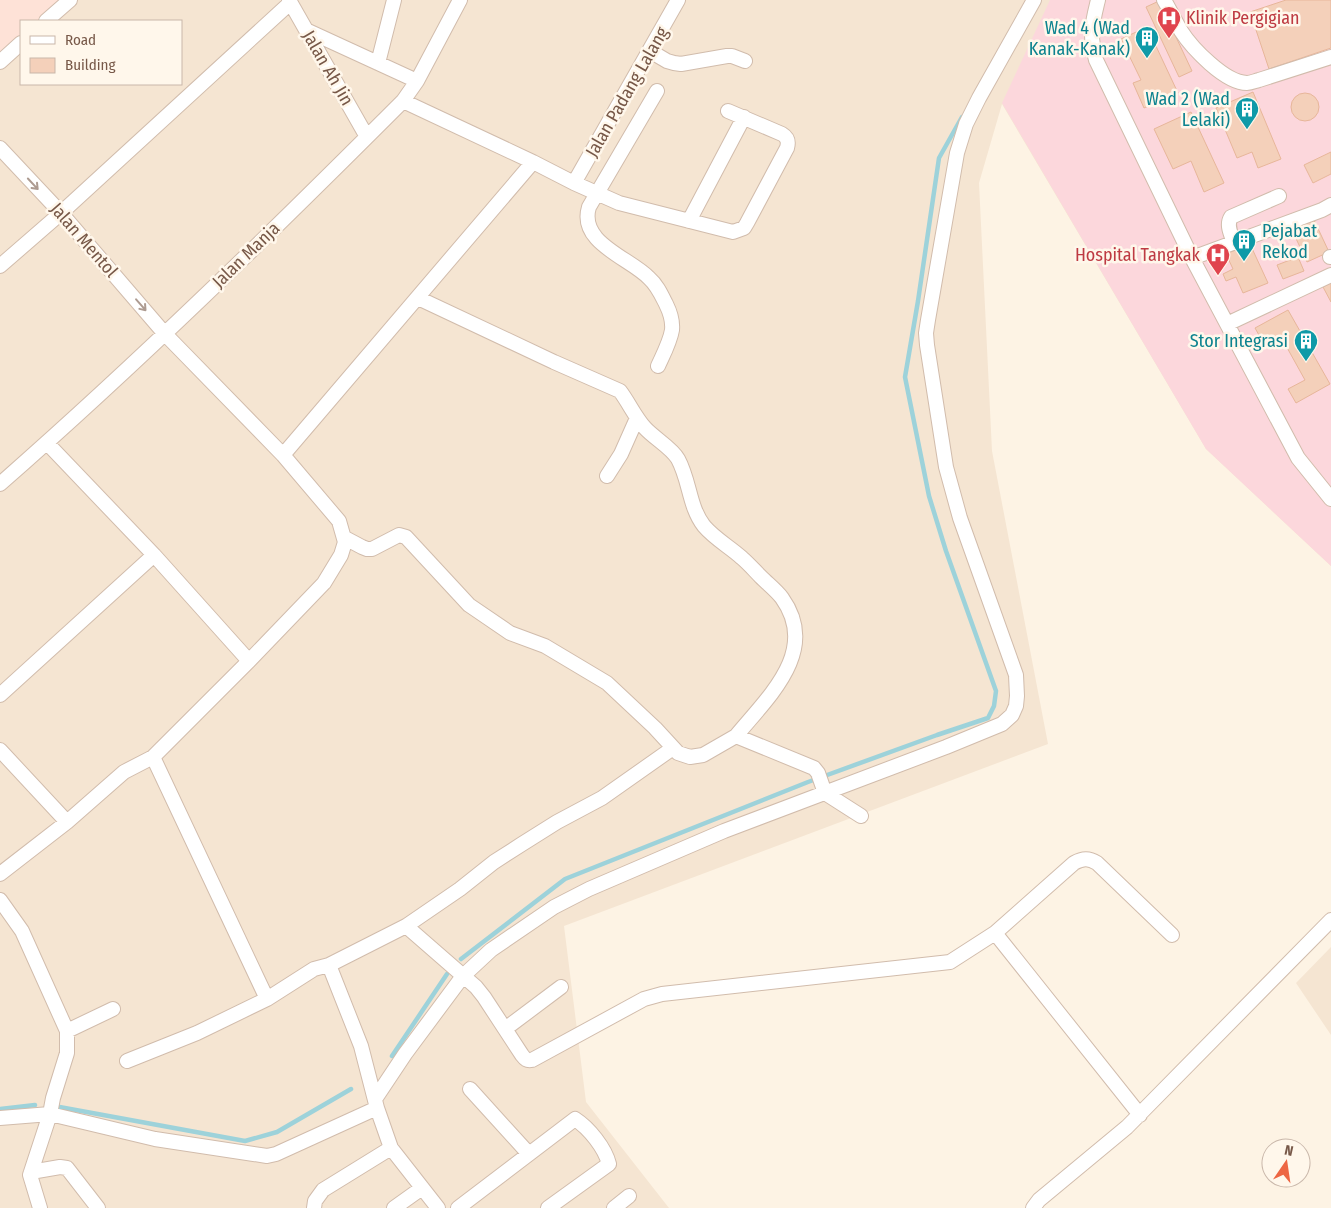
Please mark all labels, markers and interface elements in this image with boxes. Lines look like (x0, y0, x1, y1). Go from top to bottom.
hospital icon: Klinik Pergigian (1156, 5, 1182, 39)
place label: Klinik Pergigian (1186, 7, 1300, 29)
place label: Wad 4 (Wad Kanak-Kanak) (1029, 17, 1130, 60)
legend (20, 20, 182, 85)
street label: Jalan Padang Lalang (581, 23, 673, 161)
building icon: Wad 4 (Wad Kanak-Kanak) (1134, 25, 1160, 59)
street label: Jalan Ah Jin (298, 27, 358, 109)
text: Road (65, 31, 96, 49)
text: Building (65, 56, 116, 74)
place label: Wad 2 (Wad Lelaki) (1145, 88, 1230, 131)
building icon: Wad 2 (Wad Lelaki) (1234, 96, 1260, 130)
one-way arrow (27, 177, 39, 190)
street label: Jalan Mentol (46, 198, 123, 282)
street label: Jalan Manja (208, 217, 284, 293)
place label: Pejabat Rekod (1262, 220, 1317, 263)
building icon: Pejabat Rekod (1231, 228, 1257, 262)
hospital icon: Hospital Tangkak (1205, 242, 1231, 276)
place label: Hospital Tangkak (1075, 244, 1201, 266)
one-way arrow (135, 299, 146, 312)
building icon: Stor Integrasi (1293, 328, 1319, 362)
place label: Stor Integrasi (1190, 330, 1288, 352)
north arrow (1261, 1138, 1311, 1188)
text: N (1283, 1142, 1295, 1160)

